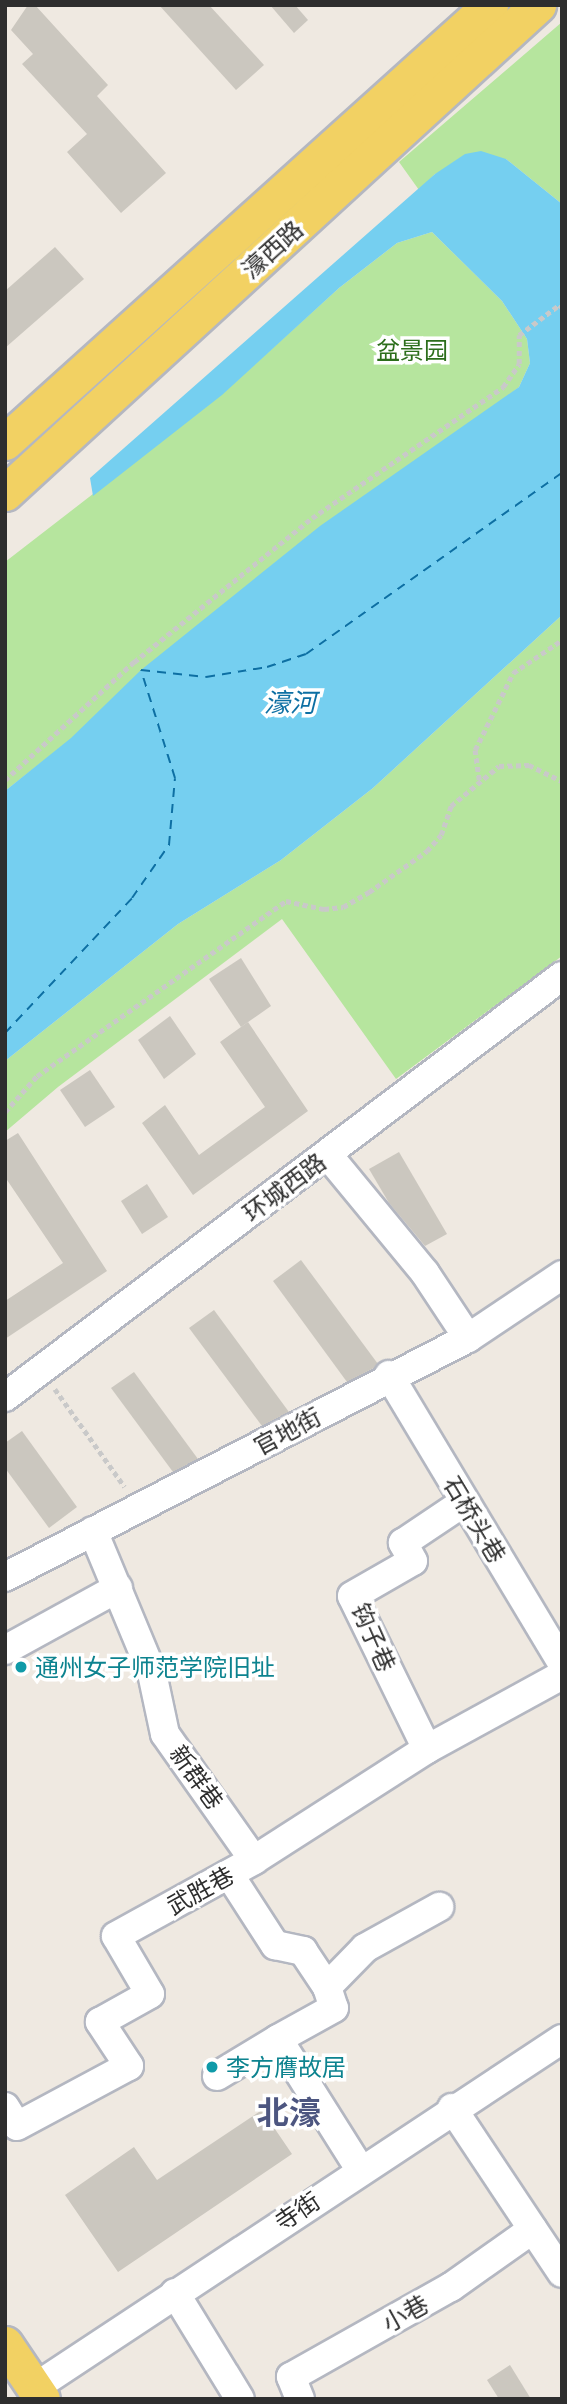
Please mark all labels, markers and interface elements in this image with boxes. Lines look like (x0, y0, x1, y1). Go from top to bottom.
street label: 濠西路 (236, 214, 308, 284)
park label: 盆景园 (376, 336, 448, 364)
water label: 濠河 (264, 687, 316, 719)
street label: 环城西路 (237, 1147, 331, 1227)
street label: 官地街 (248, 1401, 326, 1461)
street label: 石桥头巷 (438, 1470, 512, 1568)
street label: 钩子巷 (346, 1598, 402, 1676)
place label: 通州女子师范学院旧址 (35, 1653, 275, 1681)
marker: 通州女子师范学院旧址 (13, 1659, 29, 1675)
street label: 新群巷 (164, 1739, 230, 1815)
street label: 武胜巷 (162, 1860, 238, 1920)
place label: 李方膺故居 (226, 2053, 346, 2081)
marker: 李方膺故居 (204, 2059, 220, 2075)
district label: 北濠 (257, 2093, 321, 2131)
street label: 寺街 (269, 2186, 325, 2236)
street label: 小巷 (377, 2289, 433, 2337)

